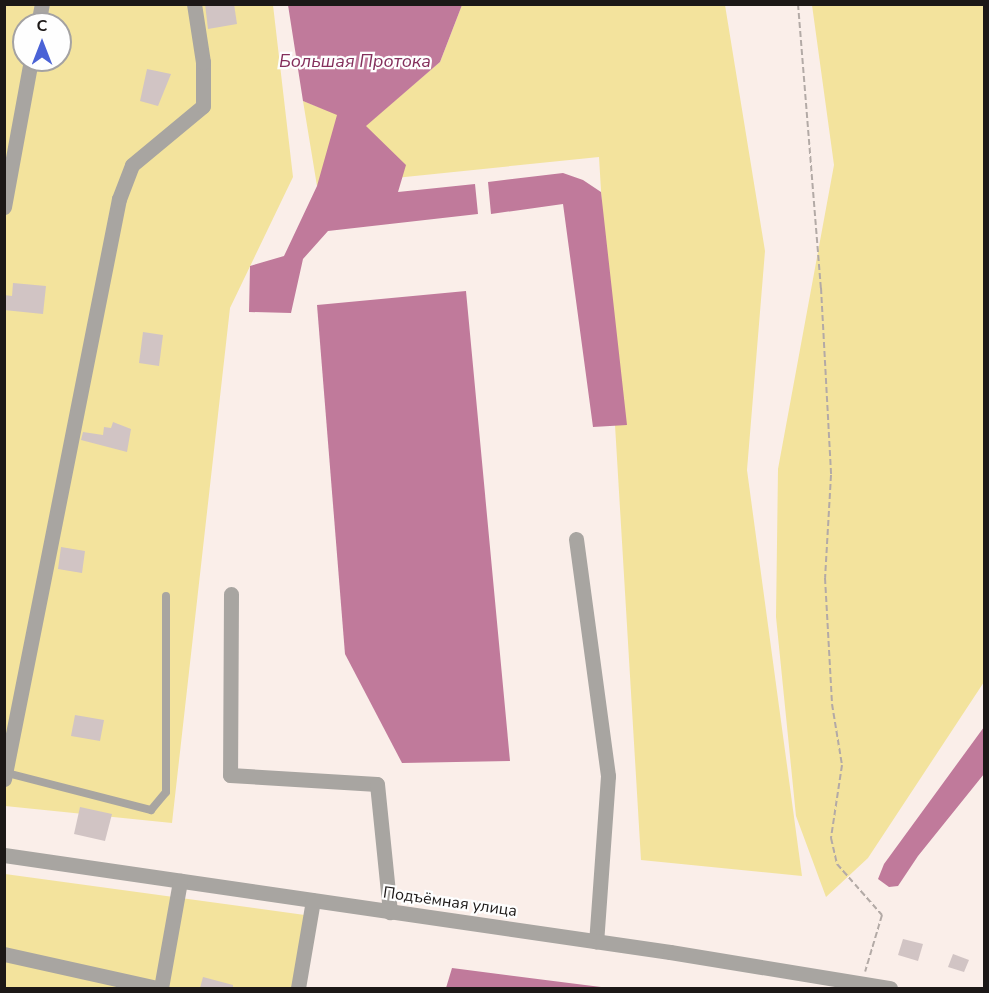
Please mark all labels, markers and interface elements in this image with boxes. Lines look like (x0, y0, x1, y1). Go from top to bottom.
north arrow (12, 12, 72, 72)
text: С (37, 15, 47, 37)
water label: Большая Протока (279, 50, 431, 72)
street label: Подъёмная улица (382, 883, 518, 921)

